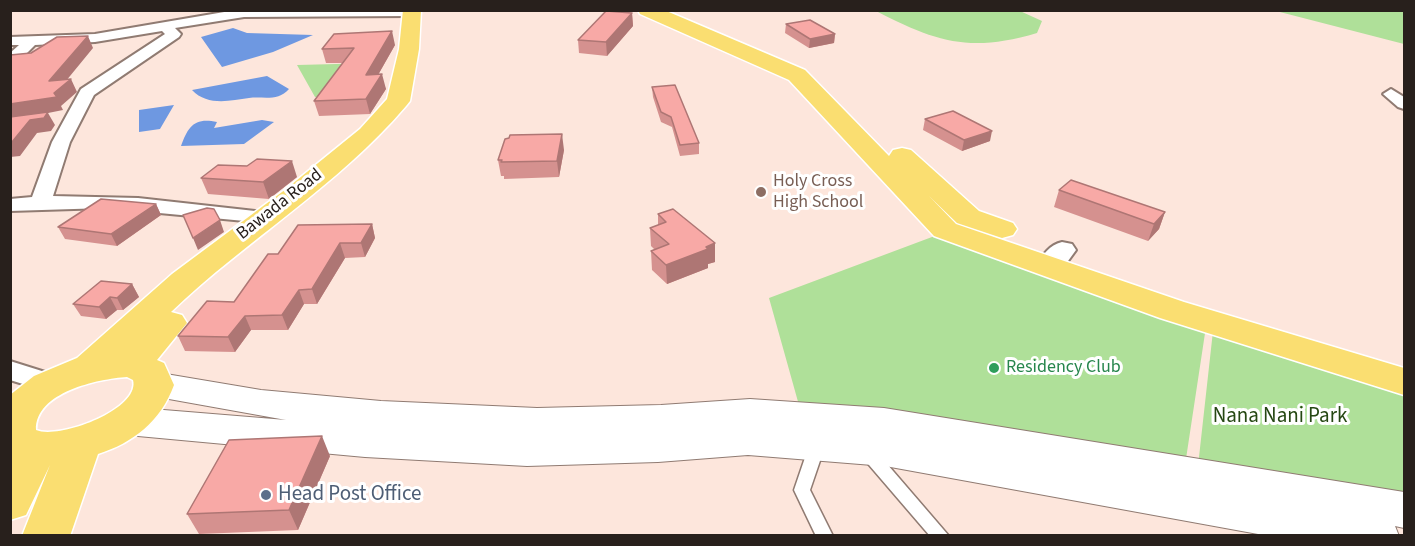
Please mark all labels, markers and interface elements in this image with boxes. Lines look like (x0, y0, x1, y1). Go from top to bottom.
street label: Bawada Road (233, 165, 327, 245)
place label: Holy Cross High School (773, 171, 863, 213)
marker: Holy Cross High School (754, 185, 768, 199)
place label: Residency Club (1006, 357, 1121, 379)
marker: Residency Club (987, 361, 1001, 375)
park label: Nana Nani Park (1213, 404, 1347, 430)
place label: Head Post Office (278, 482, 421, 508)
marker: Head Post Office (259, 488, 273, 502)

